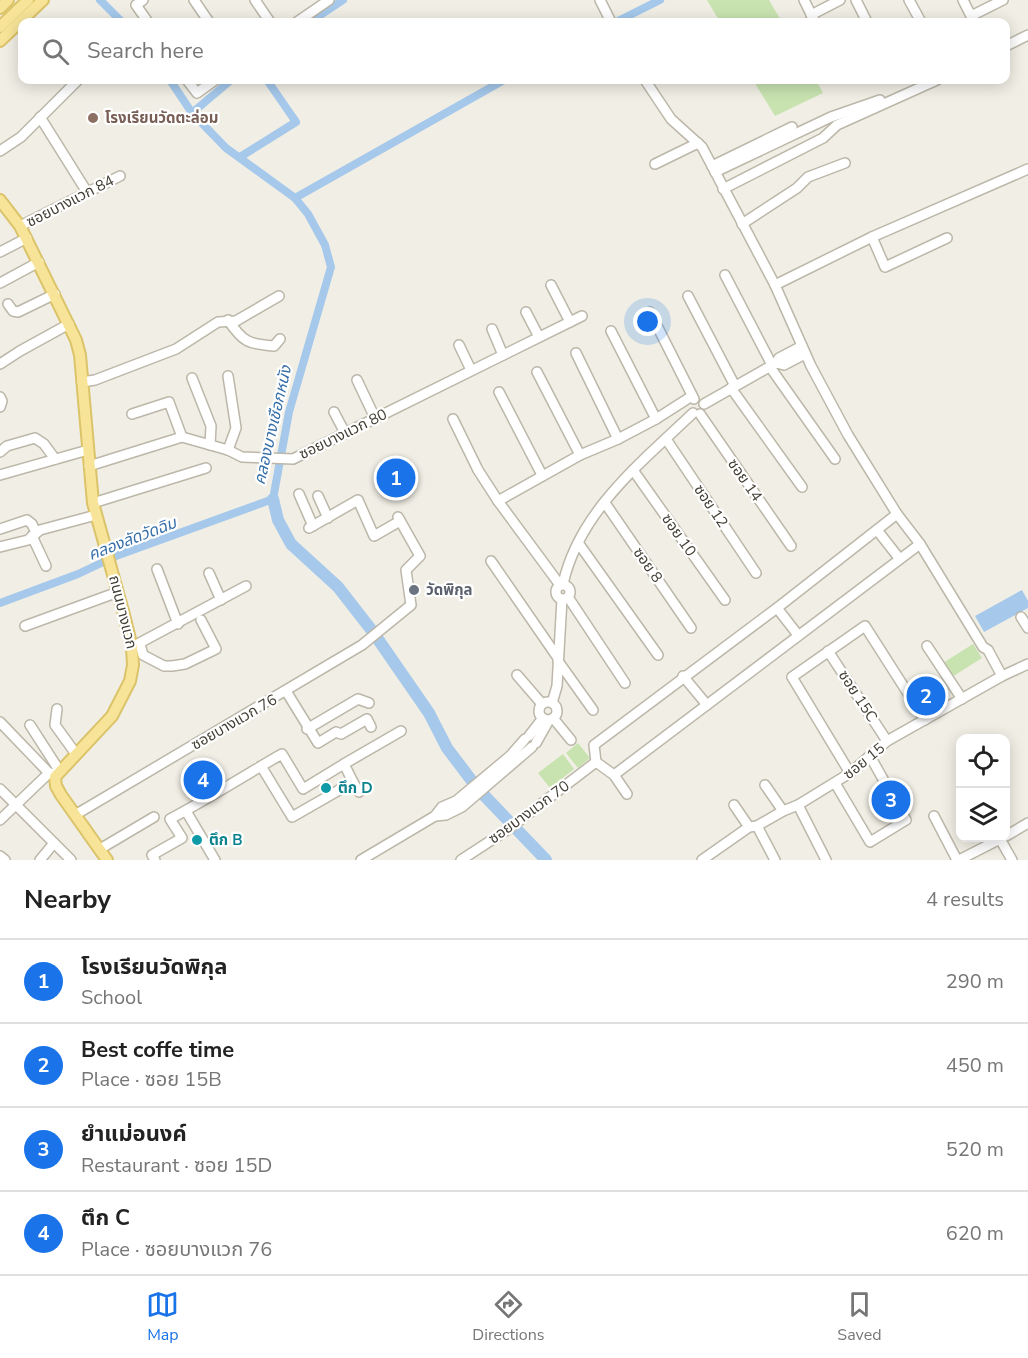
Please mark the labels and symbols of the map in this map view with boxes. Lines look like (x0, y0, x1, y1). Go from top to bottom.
place label: โรงเรียนวัดตะล่อม (105, 108, 218, 128)
marker: โรงเรียนวัดตะล่อม (86, 111, 100, 125)
street label: ซอยบางแวก 84 (23, 170, 117, 232)
your location (633, 307, 662, 336)
water label: คลองบางเชือกหนัง (249, 362, 298, 487)
street label: ซอยบางแวก 80 (296, 404, 390, 464)
street label: ซอย 14 (723, 455, 767, 505)
pin: 1 (376, 456, 416, 500)
street label: ซอย 12 (689, 481, 733, 531)
street label: ซอย 10 (657, 510, 701, 560)
water label: คลองลัดวัดฉิม (85, 512, 181, 566)
street label: ซอย 8 (629, 543, 667, 587)
street label: ถนนบางแวก (104, 573, 142, 651)
place label: วัดพิกุล (426, 580, 472, 600)
marker: วัดพิกุล (407, 583, 421, 597)
street label: ซอย 15C (834, 666, 882, 726)
pin: 2 (906, 674, 946, 718)
street label: ซอยบางแวก 76 (188, 689, 280, 755)
street label: ซอย 15 (839, 738, 889, 784)
pin: 4 (184, 758, 222, 802)
street label: ซอยบางแวก 70 (484, 776, 574, 848)
place label: ตึก D (338, 778, 373, 798)
pin: 3 (872, 778, 910, 822)
marker: ตึก D (319, 781, 333, 795)
place label: ตึก B (209, 830, 243, 850)
marker: ตึก B (190, 833, 204, 847)

